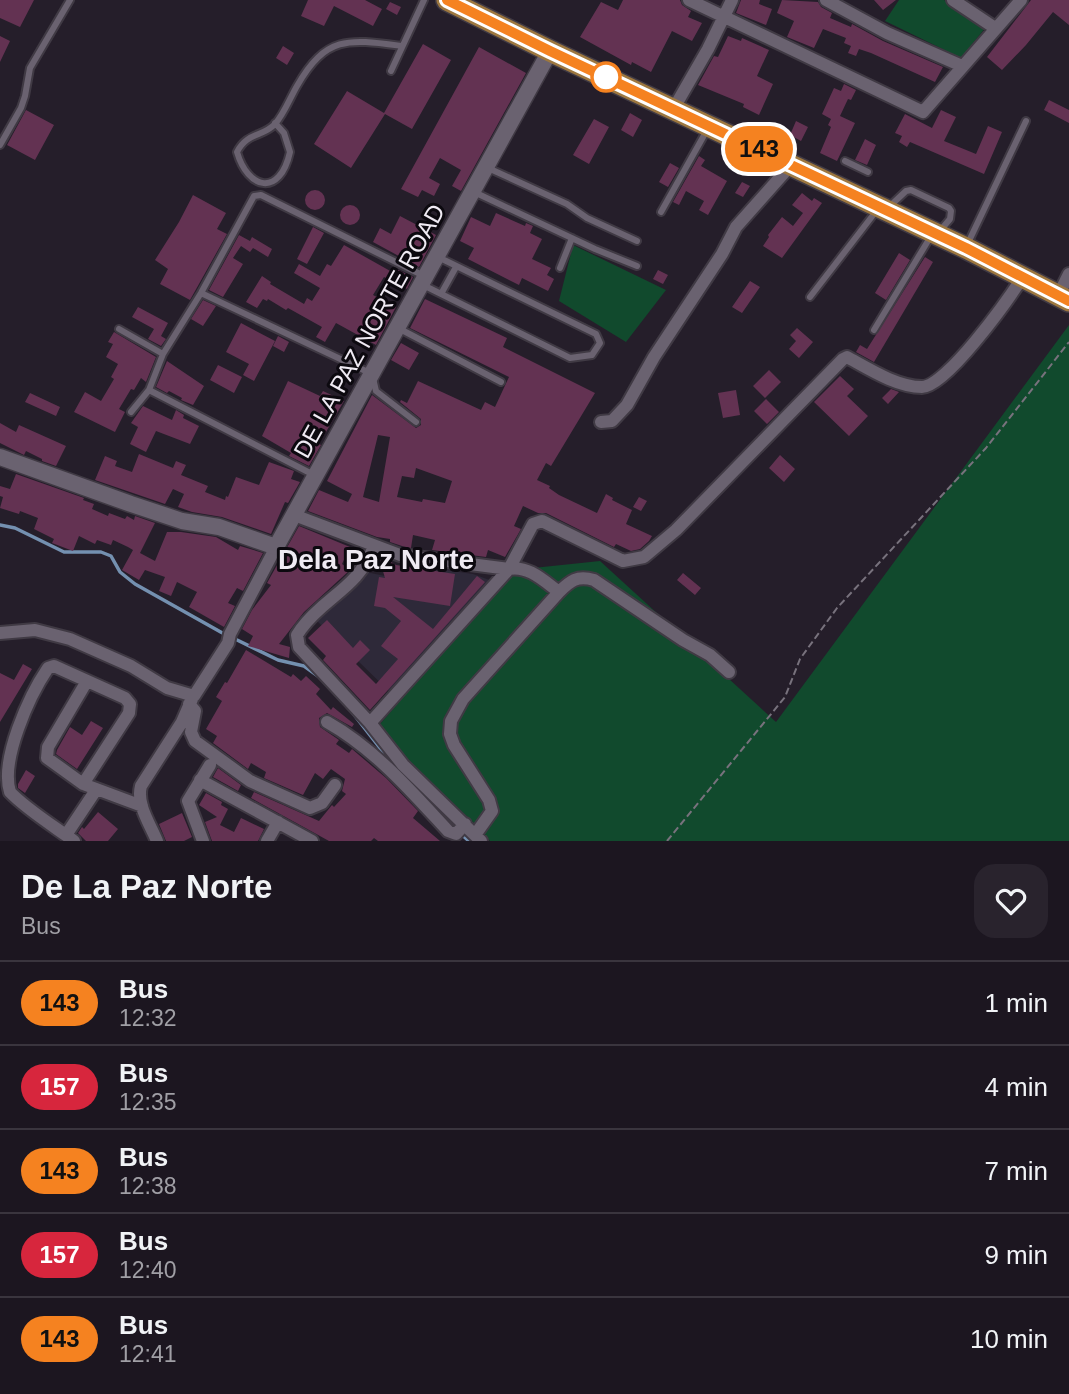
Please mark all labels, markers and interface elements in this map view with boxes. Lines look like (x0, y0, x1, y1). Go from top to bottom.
unlabelled marker (591, 62, 621, 92)
line badge: 143 (719, 126, 799, 172)
text: 143 (739, 135, 779, 162)
street label: DE LA PAZ NORTE ROAD (288, 199, 450, 463)
district label: Dela Paz Norte (278, 544, 474, 575)
button: heart (974, 864, 1048, 938)
text: De La Paz Norte (21, 868, 272, 905)
text: Bus (21, 913, 61, 939)
text: Bus (119, 974, 168, 1004)
text: 1 min (984, 988, 1048, 1018)
text: 143 (39, 989, 80, 1016)
text: 12:32 (119, 1005, 177, 1031)
text: Bus (119, 1058, 168, 1088)
text: 4 min (984, 1072, 1048, 1102)
text: 157 (39, 1073, 80, 1100)
text: 12:35 (119, 1089, 177, 1115)
text: Bus (119, 1142, 168, 1172)
text: 7 min (984, 1156, 1048, 1186)
text: 143 (39, 1157, 80, 1184)
text: 12:38 (119, 1173, 177, 1199)
text: Bus (119, 1226, 168, 1256)
text: 9 min (984, 1240, 1048, 1270)
text: 157 (39, 1241, 80, 1268)
text: 12:40 (119, 1257, 177, 1283)
text: Bus (119, 1310, 168, 1340)
text: 10 min (970, 1324, 1048, 1354)
text: 143 (39, 1325, 80, 1352)
text: 12:41 (119, 1341, 177, 1367)

